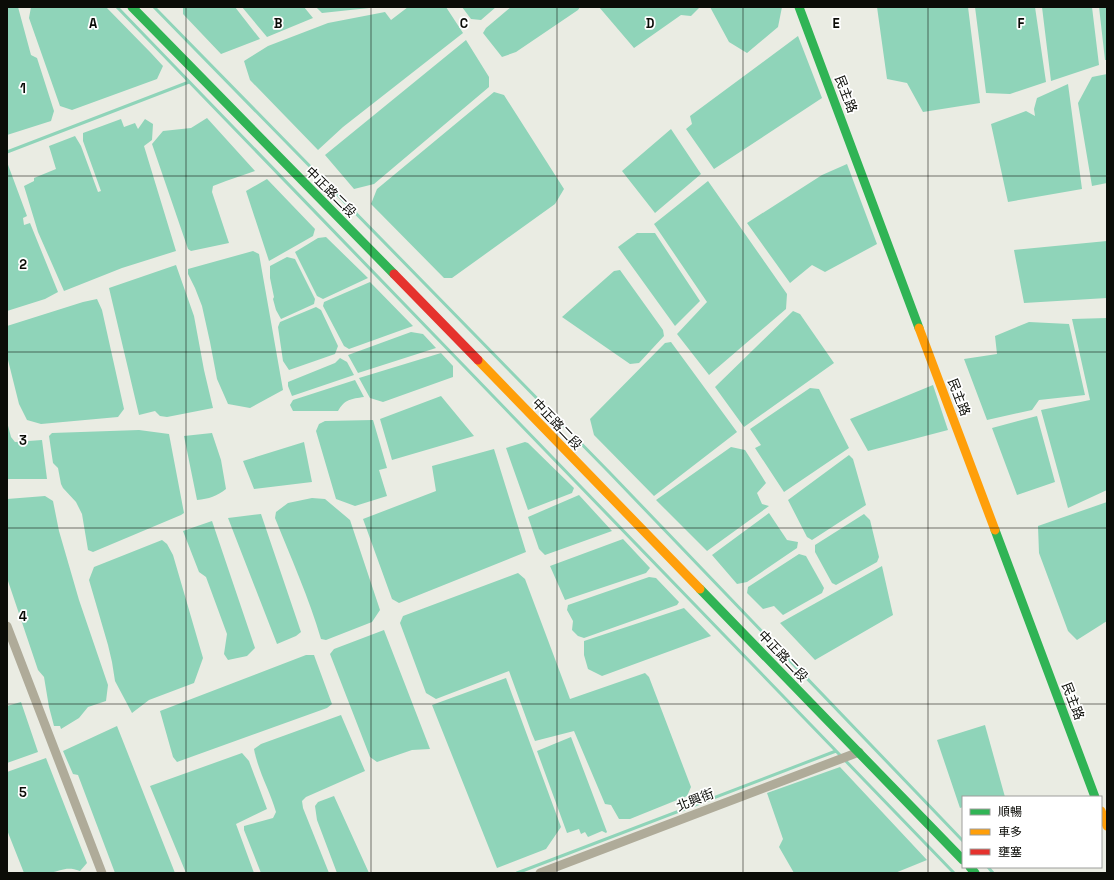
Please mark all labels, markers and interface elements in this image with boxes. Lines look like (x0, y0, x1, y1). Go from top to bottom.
text: A (89, 15, 98, 32)
text: B (274, 15, 283, 32)
text: C (460, 15, 468, 32)
text: D (646, 15, 655, 32)
text: E (832, 15, 840, 32)
text: F (1018, 15, 1025, 32)
street label: 民主路 (831, 73, 861, 115)
text: 1 (20, 80, 26, 97)
street label: 中正路二段 (302, 163, 360, 221)
text: 2 (19, 256, 27, 273)
street label: 民主路 (944, 376, 974, 418)
street label: 中正路二段 (528, 395, 586, 453)
text: 3 (19, 432, 27, 449)
text: 4 (19, 608, 27, 625)
street label: 中正路二段 (754, 627, 812, 685)
street label: 民主路 (1058, 680, 1088, 722)
text: 5 (19, 784, 27, 801)
street label: 北興街 (674, 785, 716, 815)
legend (962, 796, 1102, 868)
text: 順暢 (998, 804, 1022, 820)
text: 車多 (998, 824, 1022, 840)
text: 壅塞 (998, 844, 1022, 860)

